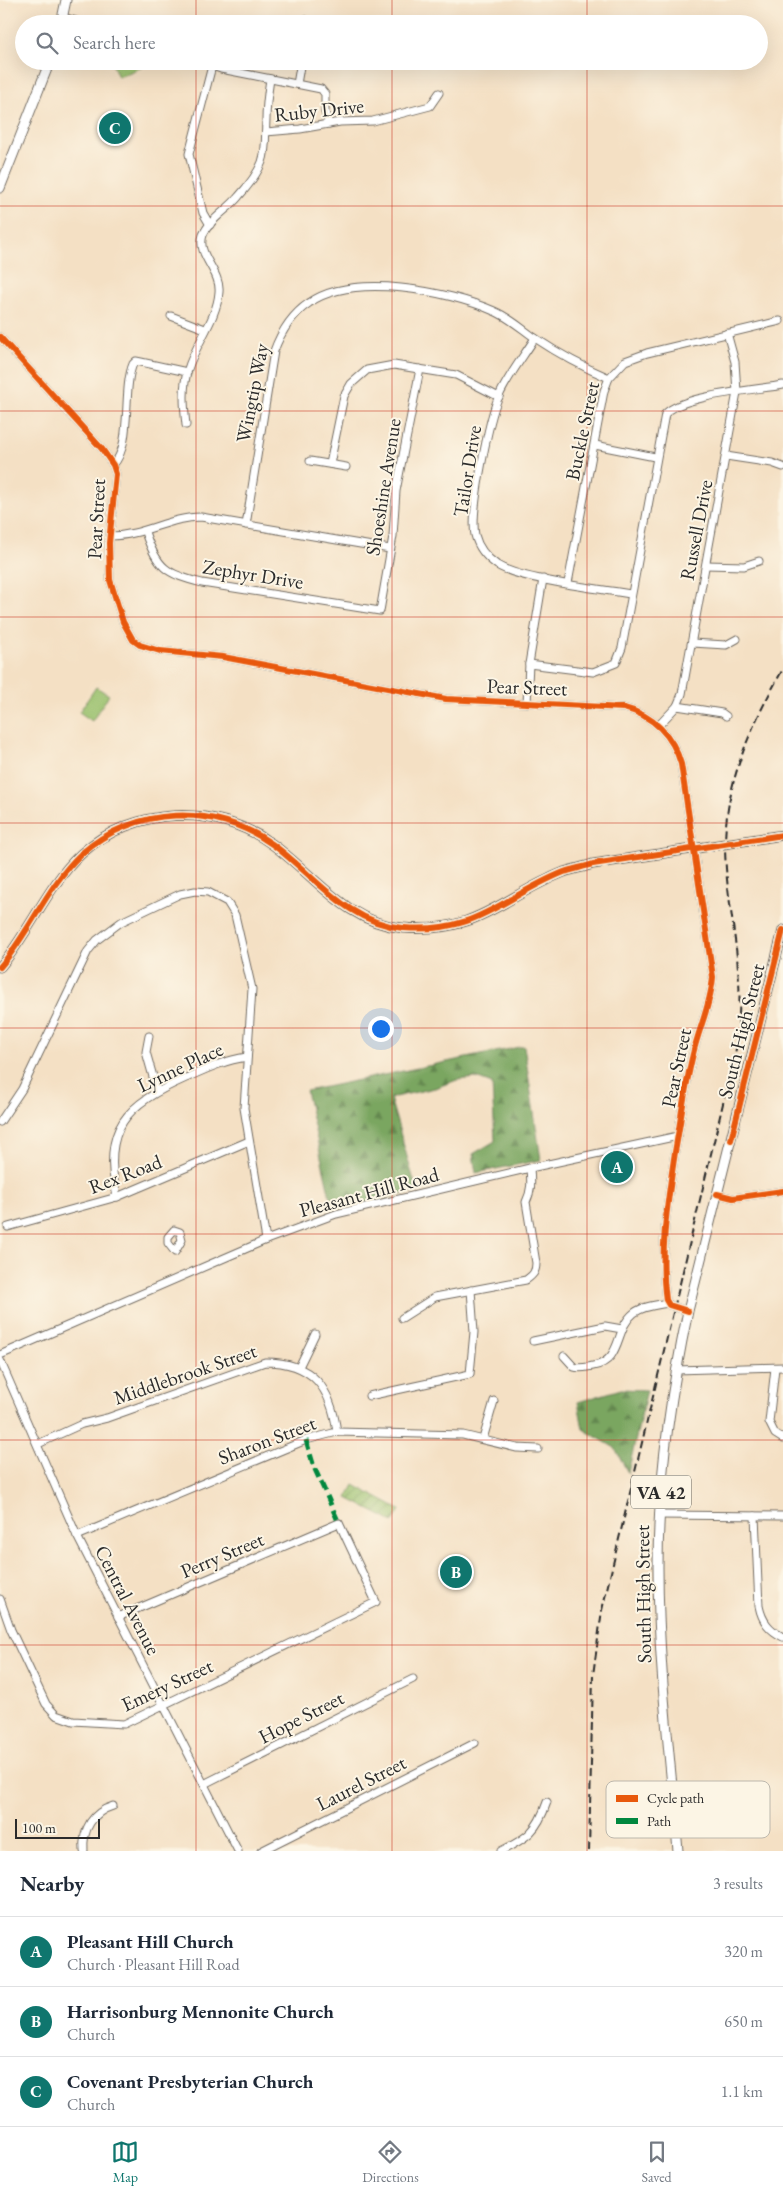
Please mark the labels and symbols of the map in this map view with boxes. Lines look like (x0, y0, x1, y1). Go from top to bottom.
street label: Ruby Drive (273, 92, 365, 128)
pin: C (99, 109, 131, 147)
street label: Wingtip Way (230, 341, 274, 445)
street label: Buckle Street (559, 379, 605, 483)
street label: Shoeshine Avenue (359, 416, 407, 558)
street label: Tailor Drive (447, 423, 487, 519)
street label: Pear Street (81, 477, 111, 560)
street label: Russell Drive (674, 477, 719, 582)
street label: Zephyr Drive (201, 553, 305, 595)
street label: Pear Street (486, 673, 568, 701)
street label: South High Street (712, 960, 771, 1101)
your location (368, 1016, 394, 1042)
street label: Pear Street (655, 1025, 697, 1110)
street label: Lynne Place (133, 1036, 227, 1098)
street label: Rex Road (85, 1148, 166, 1200)
pin: A (601, 1148, 633, 1186)
street label: Pleasant Hill Road (296, 1161, 442, 1223)
street label: Middlebrook Street (110, 1337, 261, 1411)
street label: Sharon Street (214, 1409, 320, 1471)
road number: VA 42 (631, 1475, 691, 1508)
street label: South High Street (629, 1524, 657, 1663)
street label: Perry Street (176, 1526, 268, 1584)
street label: Central Avenue (89, 1541, 167, 1659)
pin: B (440, 1553, 472, 1591)
street label: Emery Street (117, 1652, 218, 1717)
street label: Hope Street (254, 1684, 349, 1750)
street label: Laurel Street (312, 1749, 411, 1817)
legend (606, 1781, 770, 1838)
text: Cycle path (647, 1789, 704, 1807)
text: Path (647, 1812, 671, 1830)
scale bar (15, 1816, 100, 1839)

